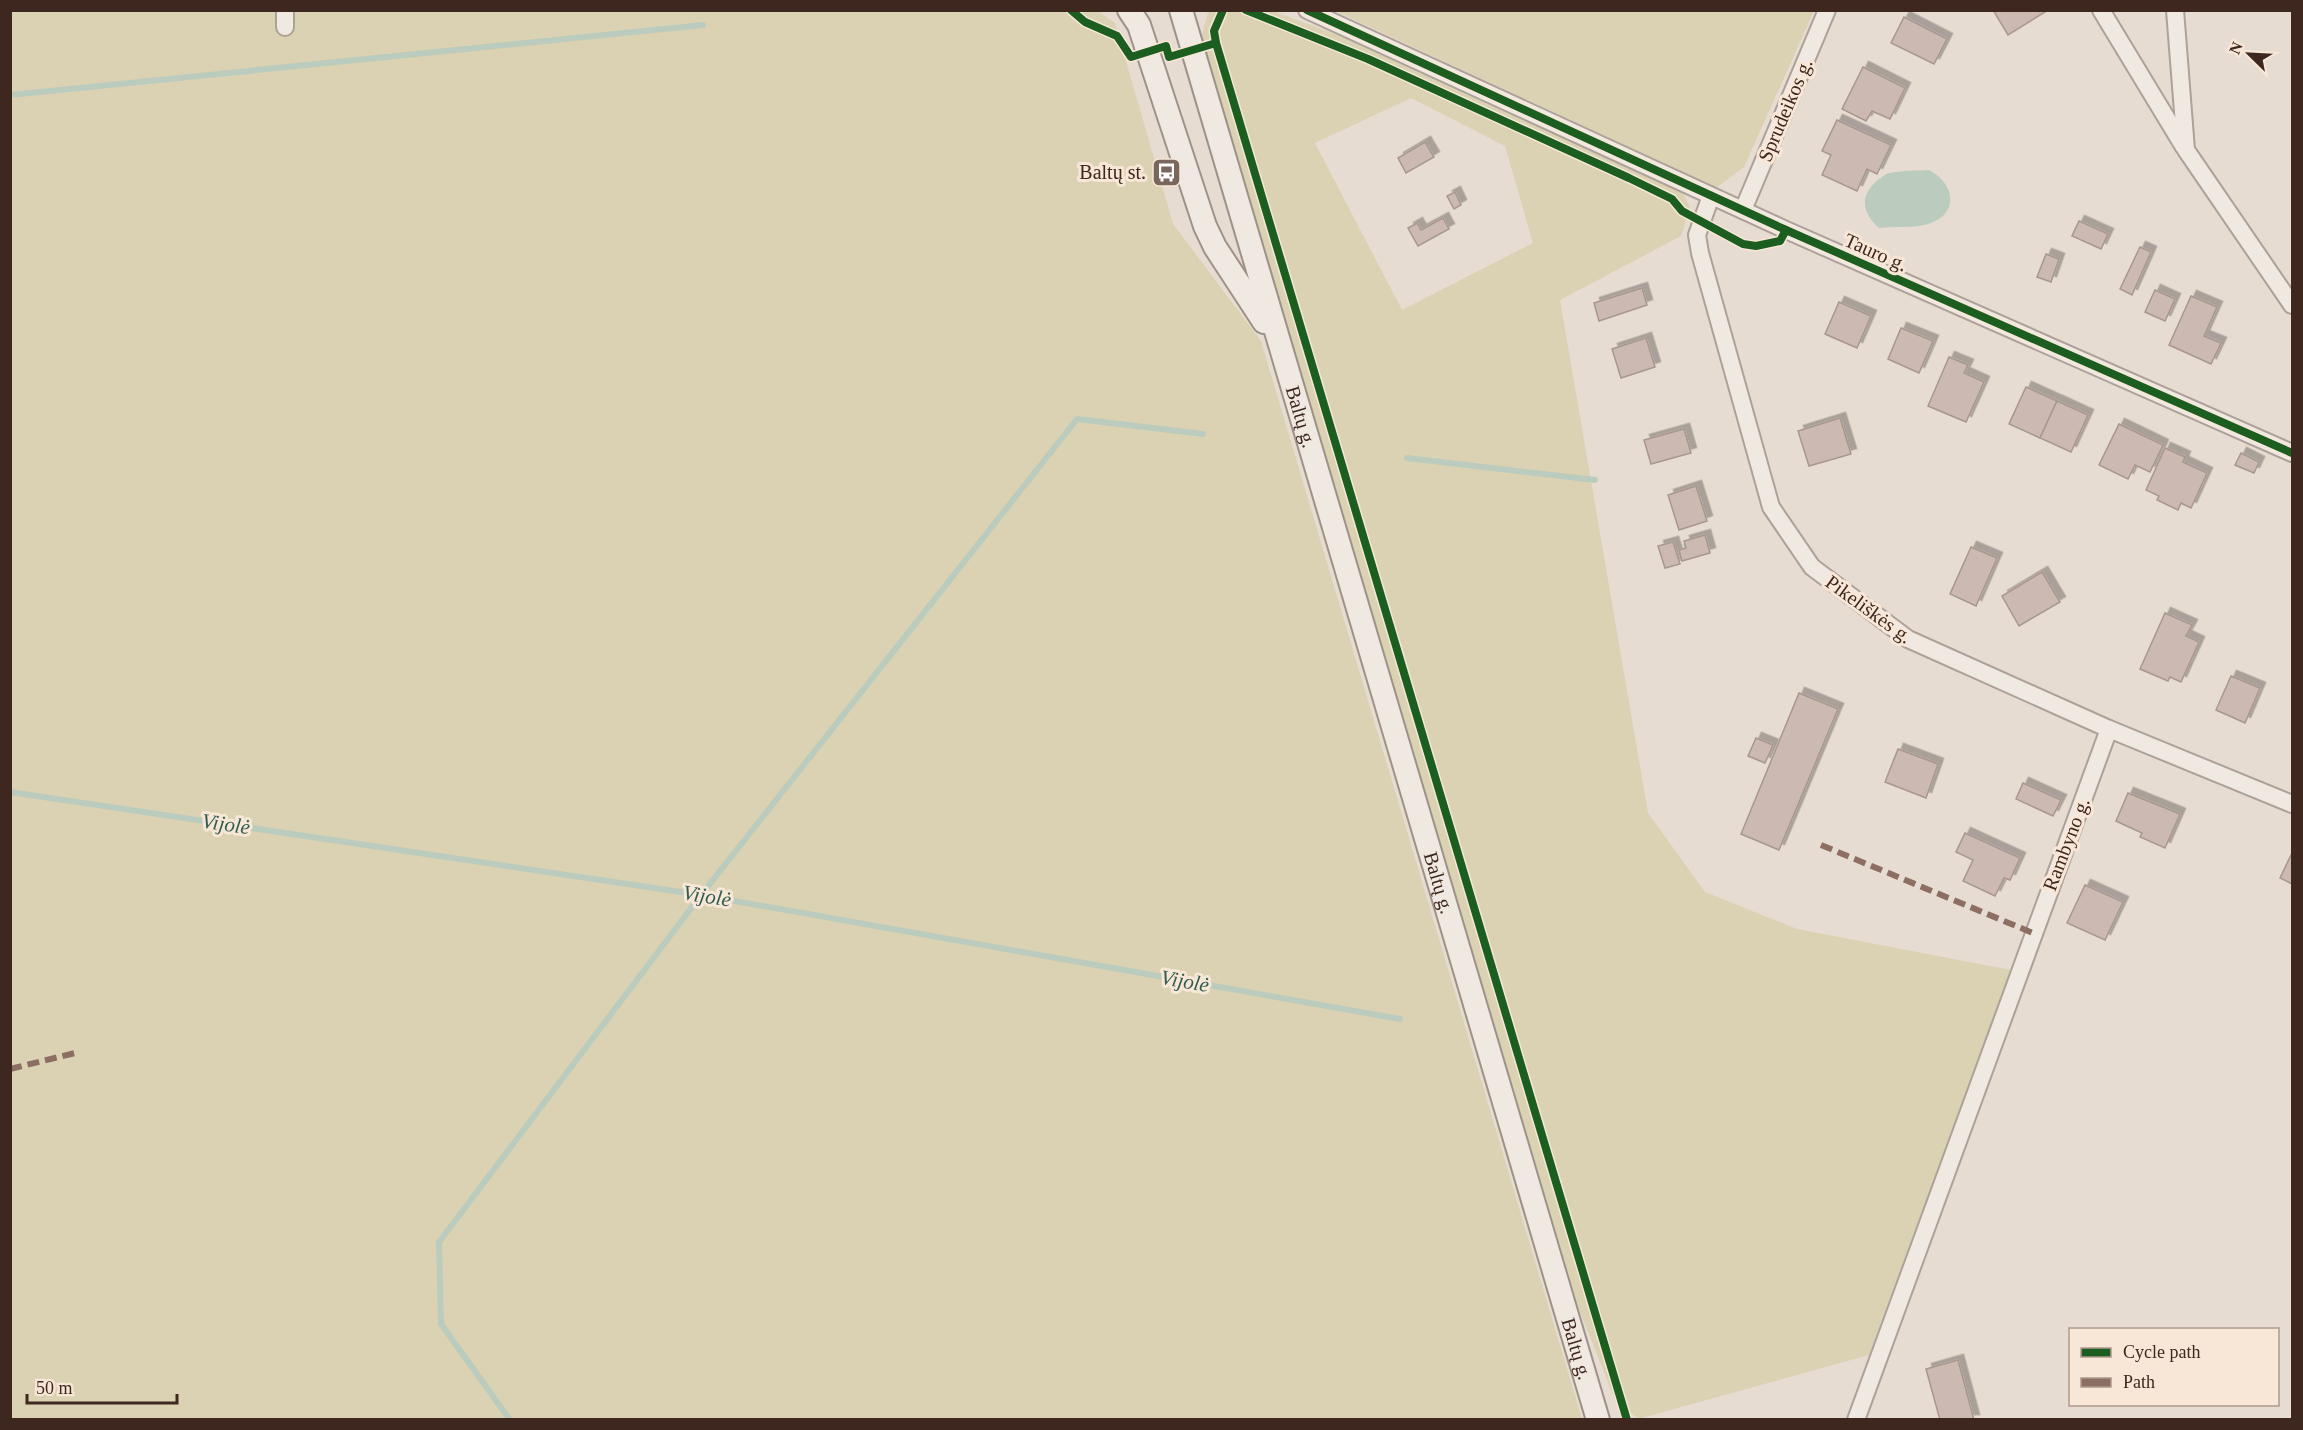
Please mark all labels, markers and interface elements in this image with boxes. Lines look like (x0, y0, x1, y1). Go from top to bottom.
north arrow (2219, 24, 2279, 84)
text: N (2226, 39, 2246, 57)
street label: Sprudeikos g. (1753, 55, 1818, 165)
bus stop icon: Baltų st. (1151, 156, 1183, 188)
place label: Baltų st. (1079, 161, 1146, 184)
street label: Tauro g. (1841, 228, 1911, 276)
street label: Baltų g. (1282, 383, 1321, 450)
street label: Pikeliškės g. (1821, 570, 1916, 648)
street label: Rambyno g. (2038, 794, 2095, 894)
water label: Vijolė (200, 809, 252, 839)
street label: Baltų g. (1420, 849, 1459, 916)
water label: Vijolė (681, 880, 733, 912)
water label: Vijolė (1159, 965, 1211, 997)
street label: Baltų g. (1557, 1315, 1596, 1382)
legend (2069, 1328, 2279, 1406)
text: Cycle path (2123, 1342, 2200, 1362)
scale bar (27, 1367, 177, 1405)
text: Path (2123, 1372, 2155, 1392)
text: 50 m (36, 1378, 73, 1398)

